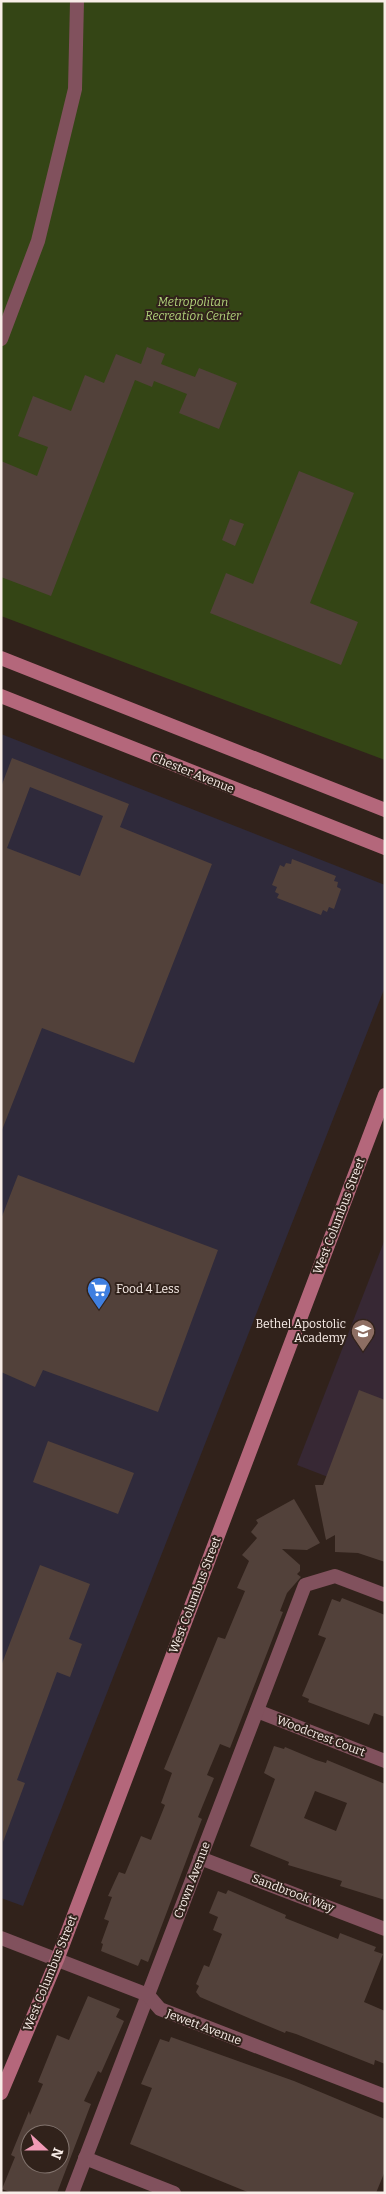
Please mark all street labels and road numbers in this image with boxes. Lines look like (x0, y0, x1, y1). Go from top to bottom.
street label: Chester Avenue (150, 750, 236, 796)
street label: West Columbus Street (310, 1155, 368, 1276)
street label: West Columbus Street (166, 1534, 224, 1655)
street label: Woodcrest Court (275, 1713, 368, 1760)
street label: Crown Avenue (171, 1840, 213, 1920)
street label: Sandbrook Way (250, 1871, 337, 1915)
street label: West Columbus Street (20, 1913, 80, 2033)
street label: Jewett Avenue (164, 2006, 244, 2048)

